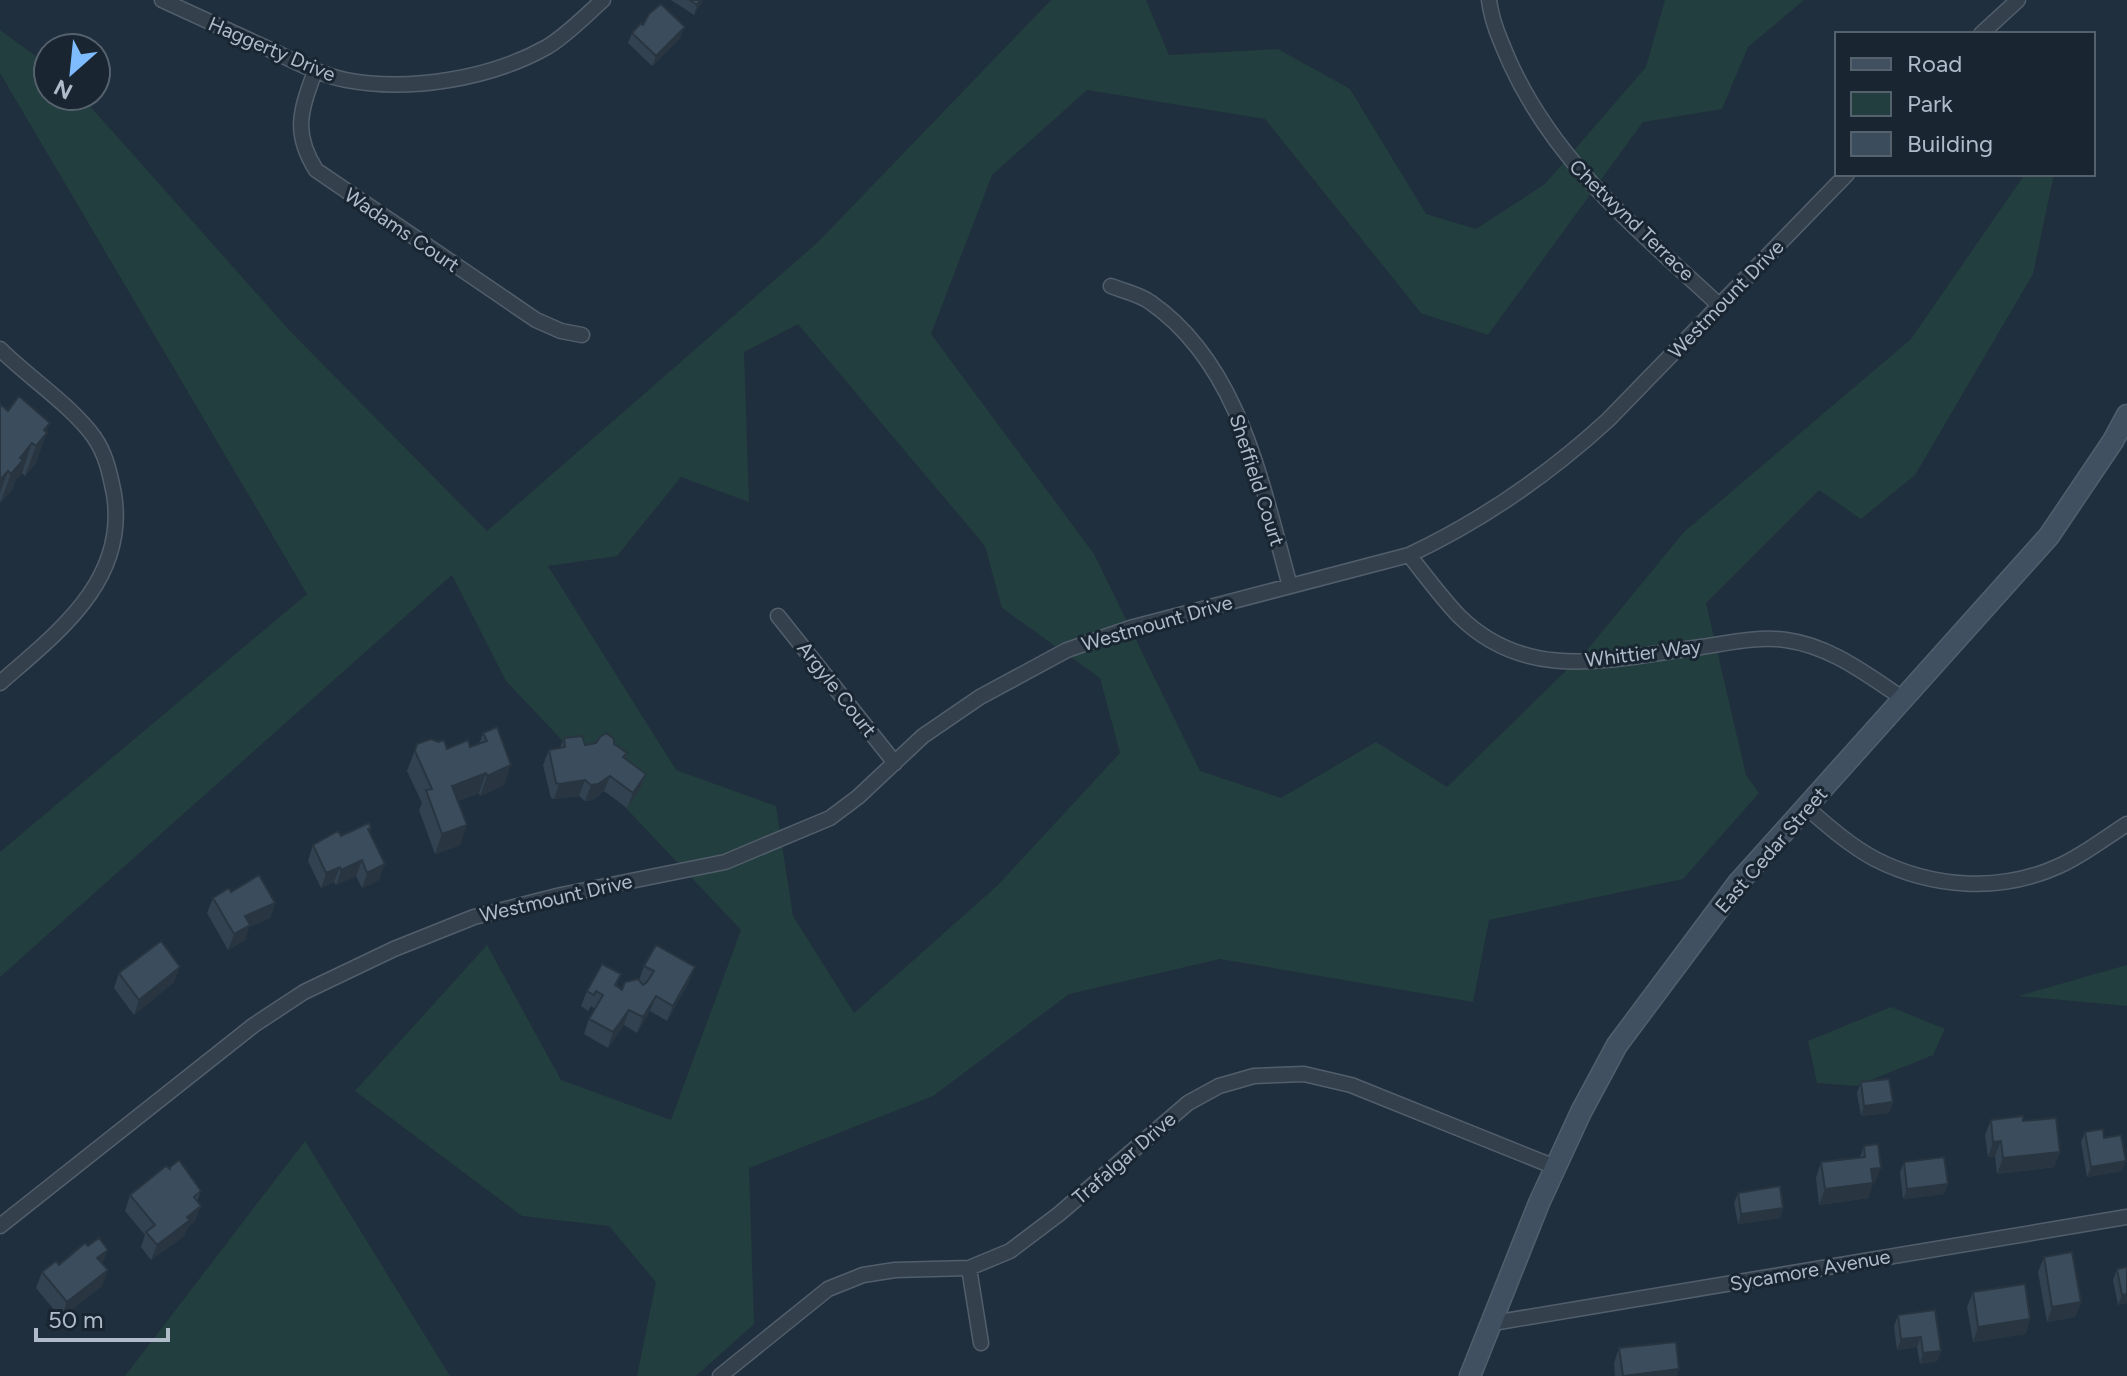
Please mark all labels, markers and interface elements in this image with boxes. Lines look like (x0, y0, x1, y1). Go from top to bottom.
street label: Haggerty Drive (205, 11, 339, 87)
north arrow (32, 32, 112, 112)
legend (1835, 32, 2095, 176)
text: Road (1907, 49, 1962, 78)
text: N (49, 73, 77, 105)
text: Park (1907, 89, 1953, 118)
text: Building (1907, 129, 1993, 158)
street label: Chetwynd Terrace (1565, 154, 1699, 286)
street label: Wadams Court (340, 183, 464, 277)
street label: Westmount Drive (1663, 235, 1789, 363)
street label: Sheffield Court (1224, 411, 1290, 549)
street label: Westmount Drive (1079, 590, 1235, 656)
street label: Whittier Way (1584, 634, 1703, 672)
street label: Argyle Court (792, 637, 882, 741)
street label: East Cedar Street (1710, 782, 1832, 918)
street label: Westmount Drive (477, 869, 635, 927)
street label: Trafalgar Drive (1067, 1107, 1181, 1209)
street label: Sycamore Avenue (1728, 1244, 1892, 1296)
scale bar (36, 1292, 168, 1342)
text: 50 m (48, 1305, 104, 1334)

